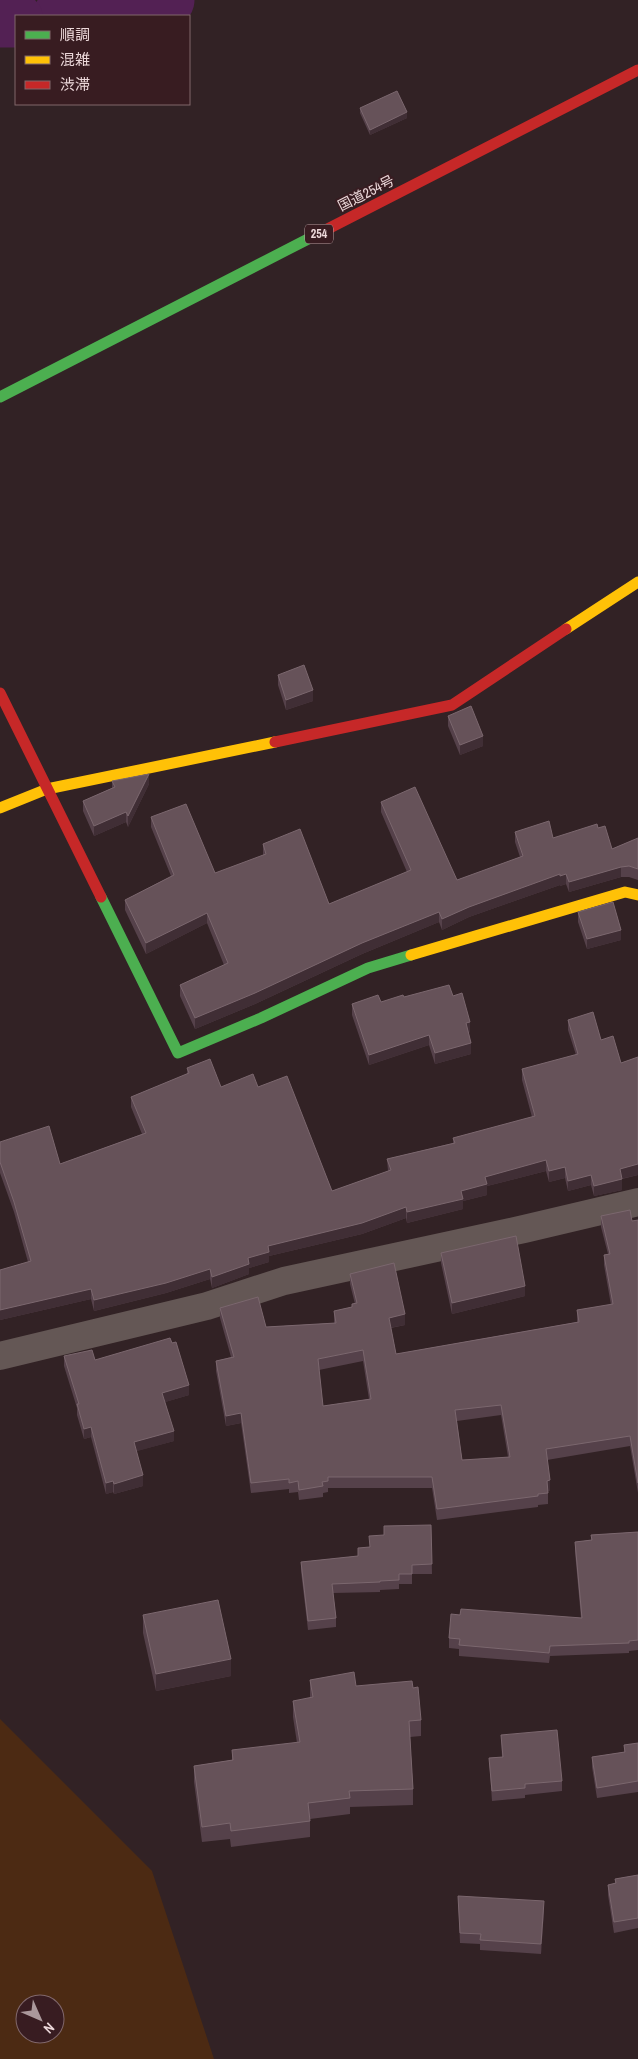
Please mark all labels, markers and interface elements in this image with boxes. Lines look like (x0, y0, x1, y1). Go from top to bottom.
legend (15, 15, 190, 105)
text: 順調 (60, 24, 90, 45)
text: 混雑 (60, 49, 90, 70)
text: 渋滞 (60, 74, 90, 95)
street label: 国道254号 (335, 171, 397, 215)
road number: 254 (305, 224, 333, 243)
north arrow (15, 1994, 65, 2044)
text: N (40, 2019, 58, 2037)

